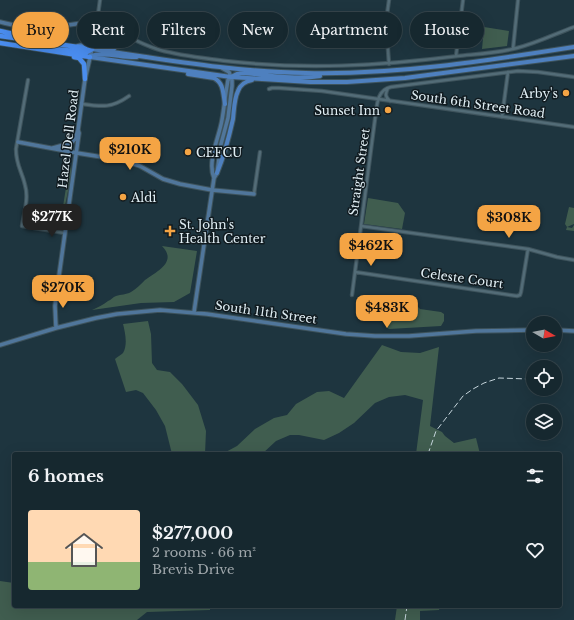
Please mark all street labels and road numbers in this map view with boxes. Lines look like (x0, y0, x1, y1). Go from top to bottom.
street label: South 6th Street Road (410, 87, 546, 121)
street label: Hazel Dell Road (55, 89, 81, 189)
street label: Straight Street (345, 127, 373, 217)
street label: Celeste Court (420, 265, 505, 291)
street label: South 11th Street (214, 297, 318, 327)

